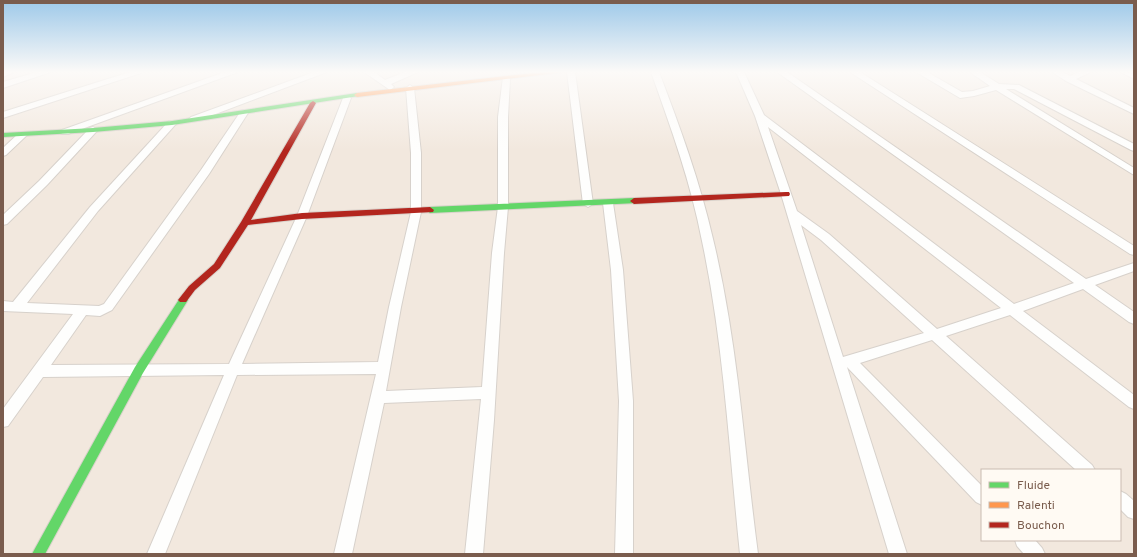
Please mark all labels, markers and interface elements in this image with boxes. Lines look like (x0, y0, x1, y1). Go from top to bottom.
legend (981, 469, 1121, 541)
text: Fluide (1017, 478, 1050, 494)
text: Ralenti (1017, 498, 1055, 514)
text: Bouchon (1017, 518, 1065, 534)

